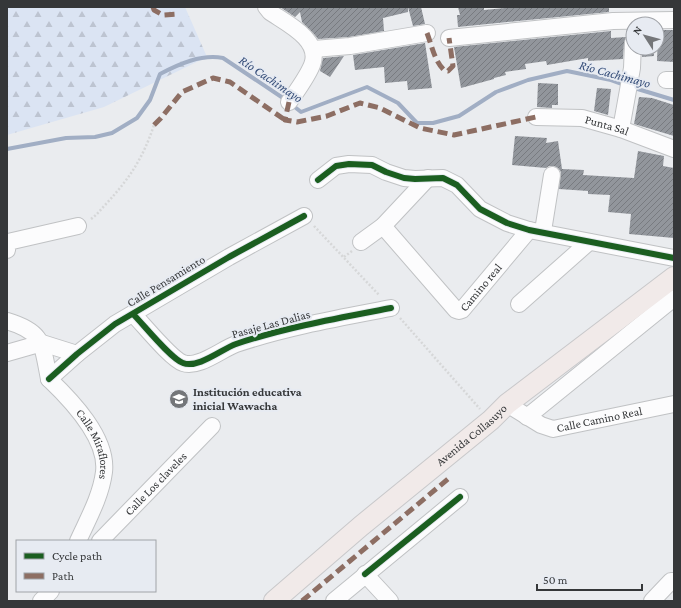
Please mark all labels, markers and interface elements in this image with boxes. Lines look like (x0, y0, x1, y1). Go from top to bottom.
north arrow (625, 16, 665, 56)
text: N (630, 23, 644, 37)
water label: Río Cachimayo (236, 52, 306, 106)
water label: Río Cachimayo (578, 57, 653, 91)
street label: Punta Sal (583, 112, 631, 138)
street label: Calle Pensamiento (124, 252, 208, 310)
street label: Camino real (457, 261, 505, 314)
street label: Pasaje Las Dalias (230, 307, 312, 341)
place label: Institución educativa inicial Wawacha (193, 385, 302, 413)
school or university icon: Institución educativa inicial Wawacha (168, 388, 190, 410)
street label: Avenida Collasuyo (433, 401, 510, 469)
street label: Calle Camino Real (555, 404, 643, 435)
street label: Calle Miraflores (73, 406, 111, 481)
street label: Calle Los claveles (122, 449, 190, 518)
legend (16, 540, 156, 592)
text: Cycle path (52, 549, 103, 563)
scale bar (537, 566, 642, 592)
text: Path (52, 569, 74, 583)
text: 50 m (543, 573, 568, 587)

